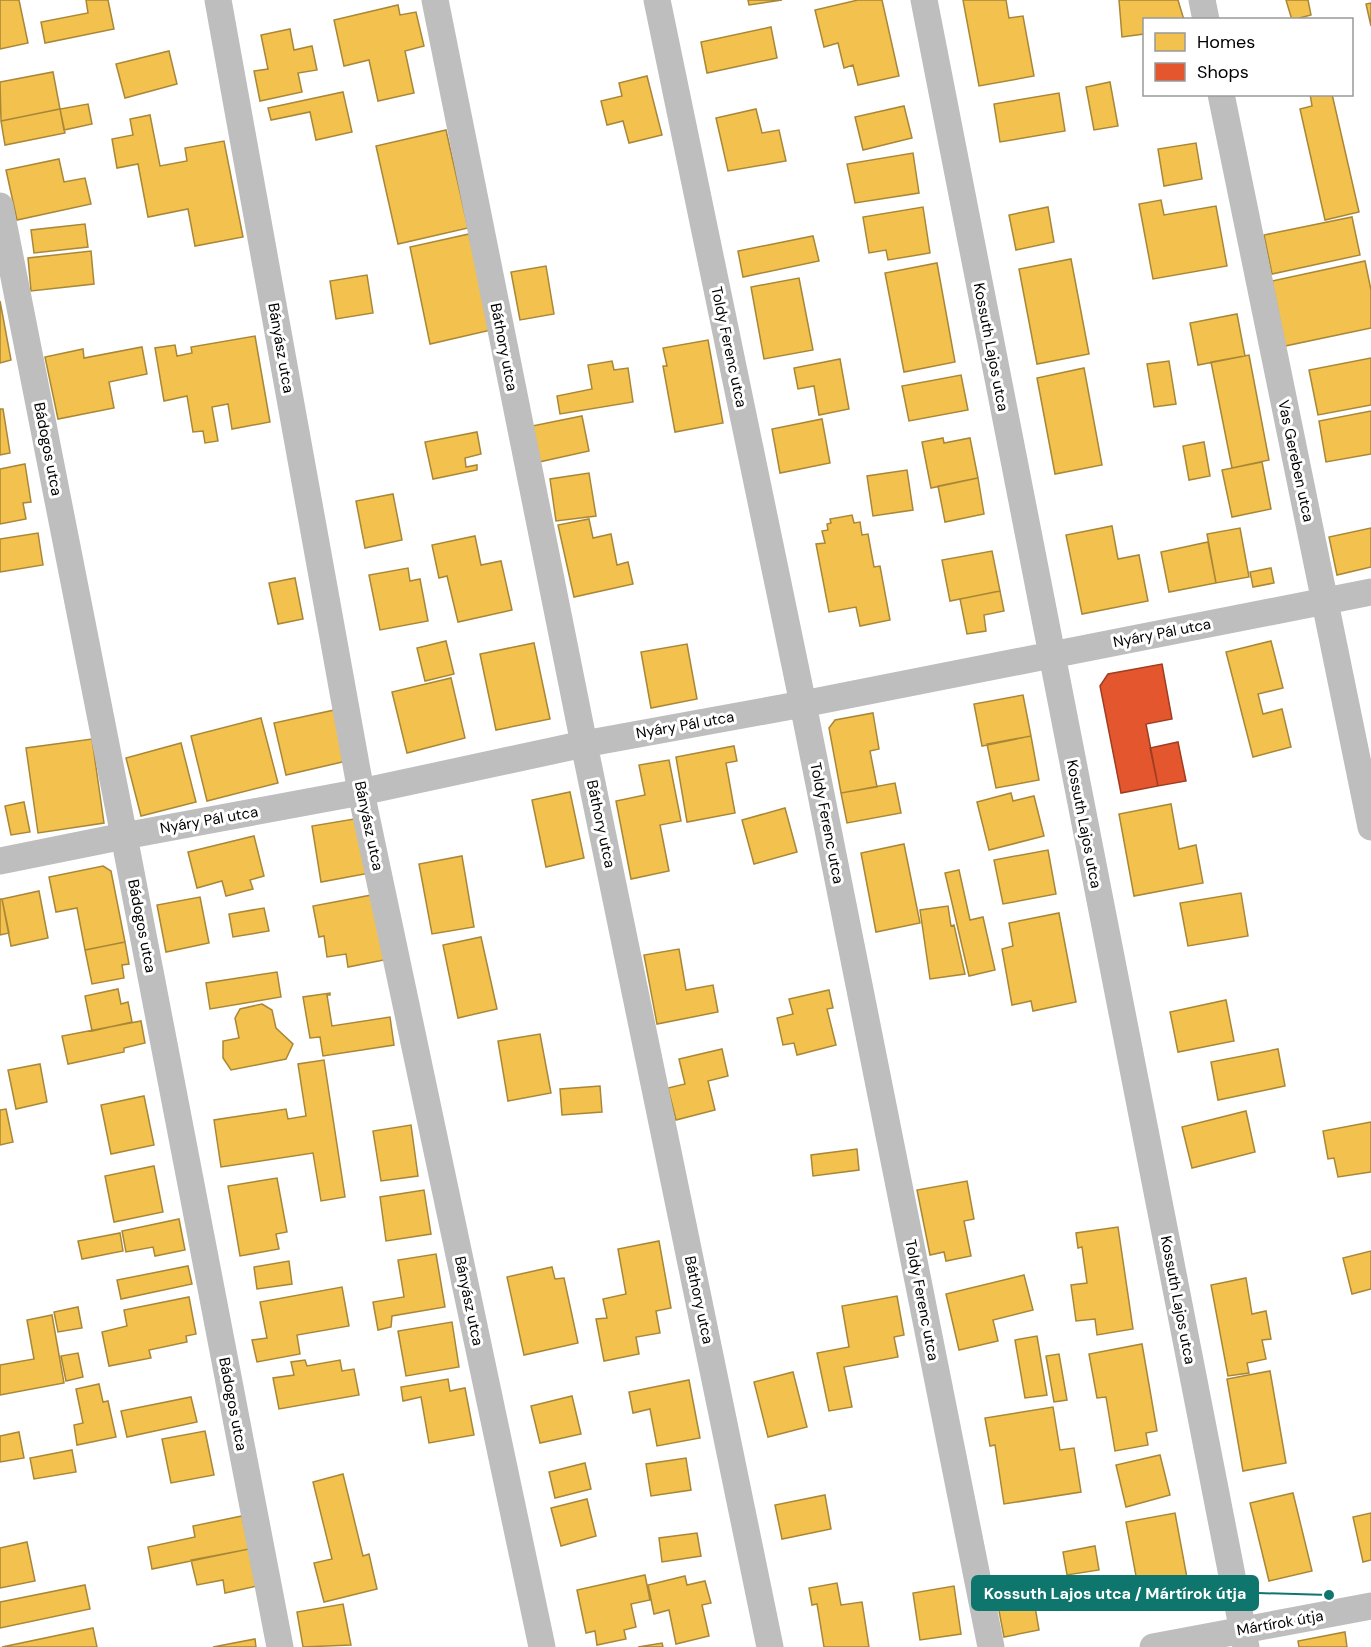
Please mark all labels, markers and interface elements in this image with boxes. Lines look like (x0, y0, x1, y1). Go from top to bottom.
legend (1143, 18, 1353, 96)
text: Homes (1197, 30, 1255, 54)
text: Shops (1197, 60, 1249, 84)
street label: Kossuth Lajos utca (969, 281, 1013, 413)
street label: Toldy Ferenc utca (706, 285, 752, 409)
street label: Bányász utca (263, 301, 299, 395)
street label: Báthory utca (486, 301, 522, 393)
street label: Vas Gereben utca (1273, 398, 1319, 524)
street label: Bádogos utca (29, 401, 67, 497)
street label: Nyáry Pál utca (1111, 614, 1213, 652)
street label: Nyáry Pál utca (634, 707, 736, 743)
street label: Kossuth Lajos utca (1062, 758, 1106, 890)
street label: Toldy Ferenc utca (805, 761, 849, 885)
street label: Báthory utca (582, 778, 620, 870)
street label: Bányász utca (350, 779, 388, 873)
street label: Nyáry Pál utca (158, 802, 260, 838)
street label: Bádogos utca (123, 878, 161, 974)
street label: Kossuth Lajos utca (1156, 1234, 1200, 1366)
street label: Toldy Ferenc utca (900, 1238, 944, 1362)
street label: Bányász utca (450, 1254, 488, 1348)
street label: Báthory utca (680, 1254, 718, 1346)
street label: Bádogos utca (214, 1356, 252, 1452)
callout: Kossuth Lajos utca / Mártírok útja (972, 1576, 1258, 1610)
text: Kossuth Lajos utca / Mártírok útja (984, 1583, 1246, 1604)
street label: Mártírok útja (1235, 1606, 1325, 1640)

